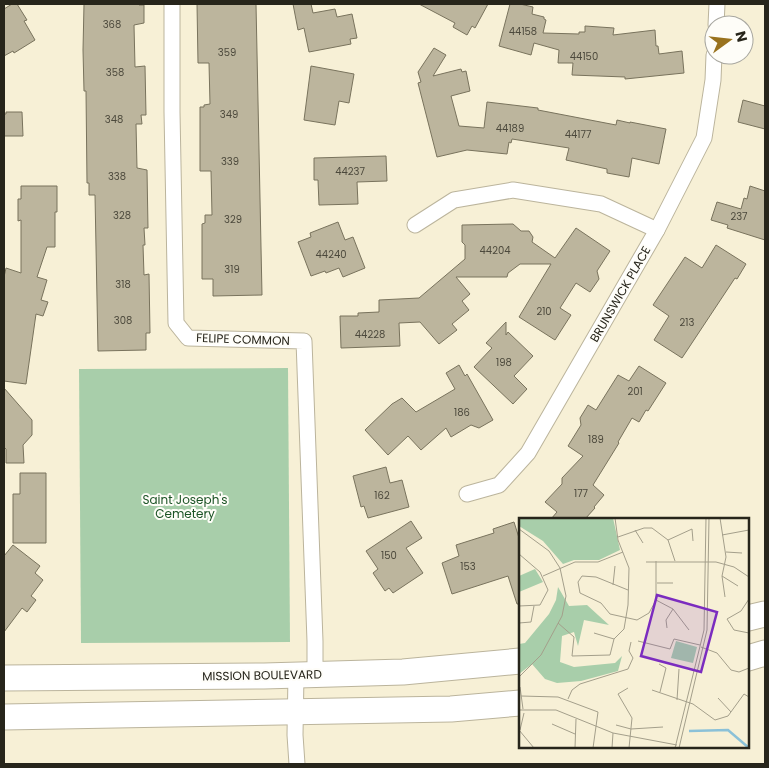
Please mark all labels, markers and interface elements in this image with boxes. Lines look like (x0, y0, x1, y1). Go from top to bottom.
north arrow (704, 15, 754, 65)
house number: 368 (103, 17, 121, 32)
house number: 44158 (509, 24, 537, 39)
text: N (731, 29, 753, 44)
house number: 359 (218, 45, 236, 60)
house number: 44150 (570, 49, 598, 64)
house number: 358 (106, 65, 124, 80)
house number: 349 (220, 107, 238, 122)
house number: 348 (105, 112, 123, 127)
house number: 44189 (496, 121, 524, 136)
house number: 44177 (565, 127, 592, 142)
house number: 339 (221, 154, 239, 169)
house number: 44237 (335, 164, 365, 179)
house number: 338 (108, 169, 126, 184)
house number: 328 (113, 208, 131, 223)
house number: 237 (730, 209, 748, 224)
house number: 329 (224, 212, 242, 227)
house number: 44204 (480, 243, 510, 258)
street label: BRUNSWICK PLACE (586, 243, 654, 345)
house number: 44240 (316, 247, 346, 262)
house number: 319 (224, 262, 240, 277)
house number: 318 (115, 277, 131, 292)
house number: 210 (536, 304, 552, 319)
house number: 308 (114, 313, 132, 328)
house number: 213 (680, 315, 695, 330)
house number: 44228 (355, 327, 385, 342)
street label: FELIPE COMMON (196, 329, 290, 349)
house number: 198 (496, 355, 512, 370)
house number: 201 (627, 384, 643, 399)
house number: 186 (454, 405, 470, 420)
house number: 189 (588, 432, 604, 447)
house number: 177 (574, 486, 589, 501)
house number: 162 (374, 488, 390, 503)
park label: Saint Joseph's Cemetery (142, 491, 228, 522)
inset map (519, 518, 749, 748)
house number: 150 (381, 548, 397, 563)
house number: 153 (460, 559, 476, 574)
street label: MISSION BOULEVARD (202, 665, 322, 685)

